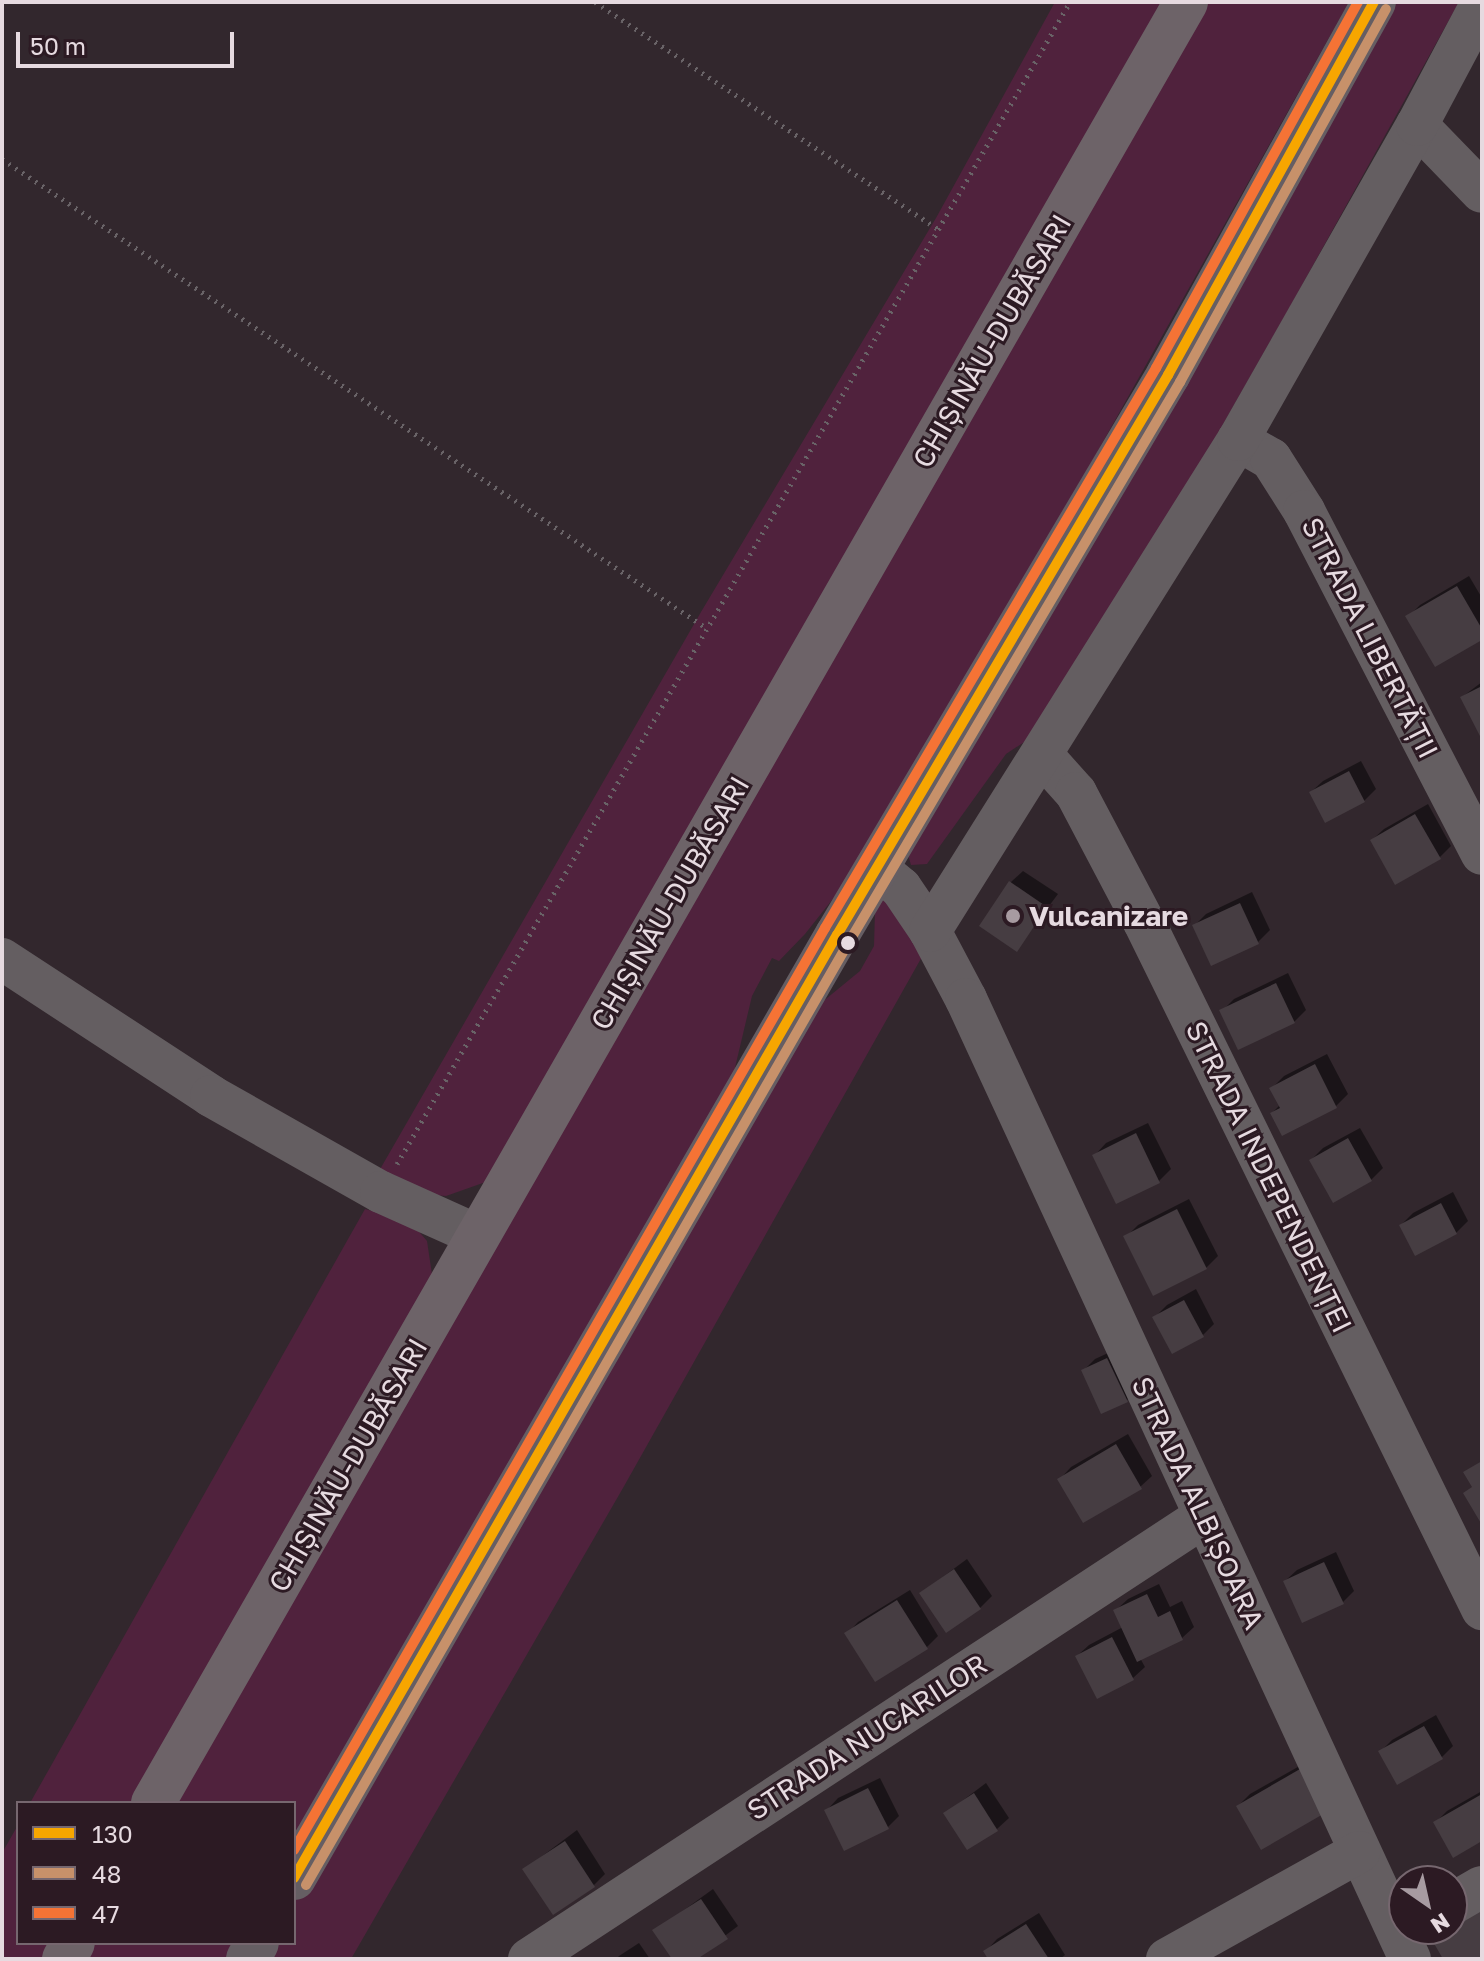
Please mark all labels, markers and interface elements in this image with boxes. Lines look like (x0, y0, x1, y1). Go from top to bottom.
scale bar (20, 16, 238, 66)
text: 50 m (30, 31, 86, 60)
street label: CHIȘINĂU-DUBĂSARI (906, 208, 1078, 474)
street label: STRADA LIBERTĂȚII (1295, 512, 1445, 764)
street label: CHIȘINĂU-DUBĂSARI (584, 770, 756, 1036)
place label: Vulcanizare (1029, 899, 1188, 933)
marker: Vulcanizare (1004, 907, 1022, 925)
unlabelled marker (840, 935, 856, 951)
street label: STRADA INDEPENDENȚEI (1179, 1016, 1359, 1338)
street label: CHIȘINĂU-DUBĂSARI (262, 1332, 434, 1598)
street label: STRADA ALBIȘOARA (1125, 1372, 1271, 1634)
street label: STRADA NUCARILOR (741, 1647, 993, 1827)
legend (16, 1801, 296, 1945)
text: 130 (92, 1819, 133, 1848)
text: 48 (92, 1859, 121, 1888)
north arrow (1388, 1865, 1468, 1945)
text: 47 (92, 1899, 119, 1928)
text: N (1426, 1908, 1455, 1940)

